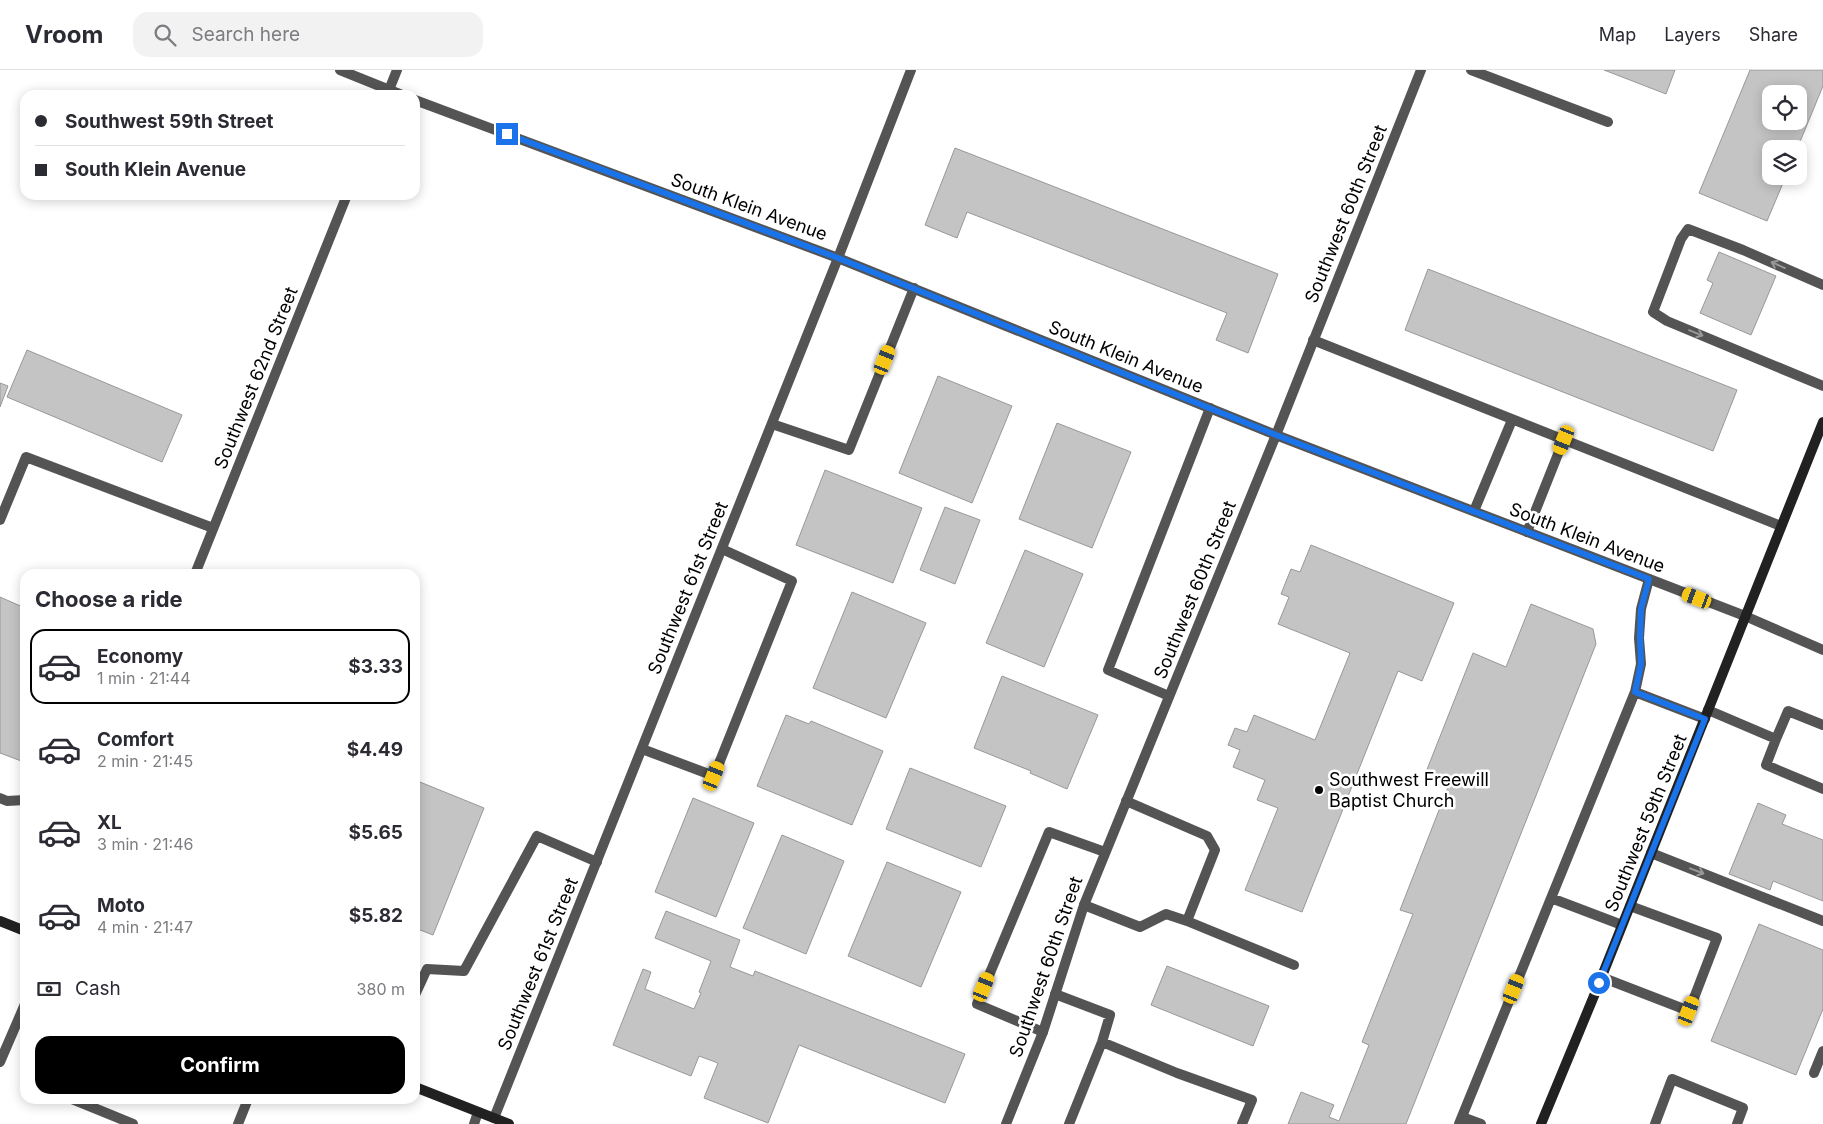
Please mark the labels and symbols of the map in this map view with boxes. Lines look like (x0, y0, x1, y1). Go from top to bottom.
street label: Southwest 60th Street (1300, 122, 1391, 306)
route end (496, 123, 518, 145)
street label: South Klein Avenue (668, 168, 830, 245)
one-way arrow (1771, 260, 1786, 270)
street label: Southwest 62nd Street (209, 284, 302, 472)
street label: South Klein Avenue (1046, 316, 1207, 397)
one-way arrow (1688, 329, 1703, 339)
car (872, 343, 897, 377)
car (1551, 423, 1576, 457)
street label: Southwest 61st Street (643, 498, 732, 677)
street label: Southwest 60th Street (1149, 498, 1240, 682)
street label: South Klein Avenue (1506, 498, 1668, 577)
car (1680, 586, 1713, 610)
street label: Southwest 59th Street (1600, 731, 1691, 915)
car (701, 759, 726, 793)
place label: Southwest Freewill Baptist Church (1329, 769, 1489, 811)
marker: Southwest Freewill Baptist Church (1313, 784, 1325, 796)
one-way arrow (1689, 867, 1704, 876)
street label: Southwest 60th Street (1005, 873, 1086, 1060)
street label: Southwest 61st Street (493, 874, 582, 1053)
car (971, 970, 996, 1004)
car (1501, 972, 1526, 1006)
route start (1588, 972, 1610, 994)
car (1676, 994, 1701, 1028)

